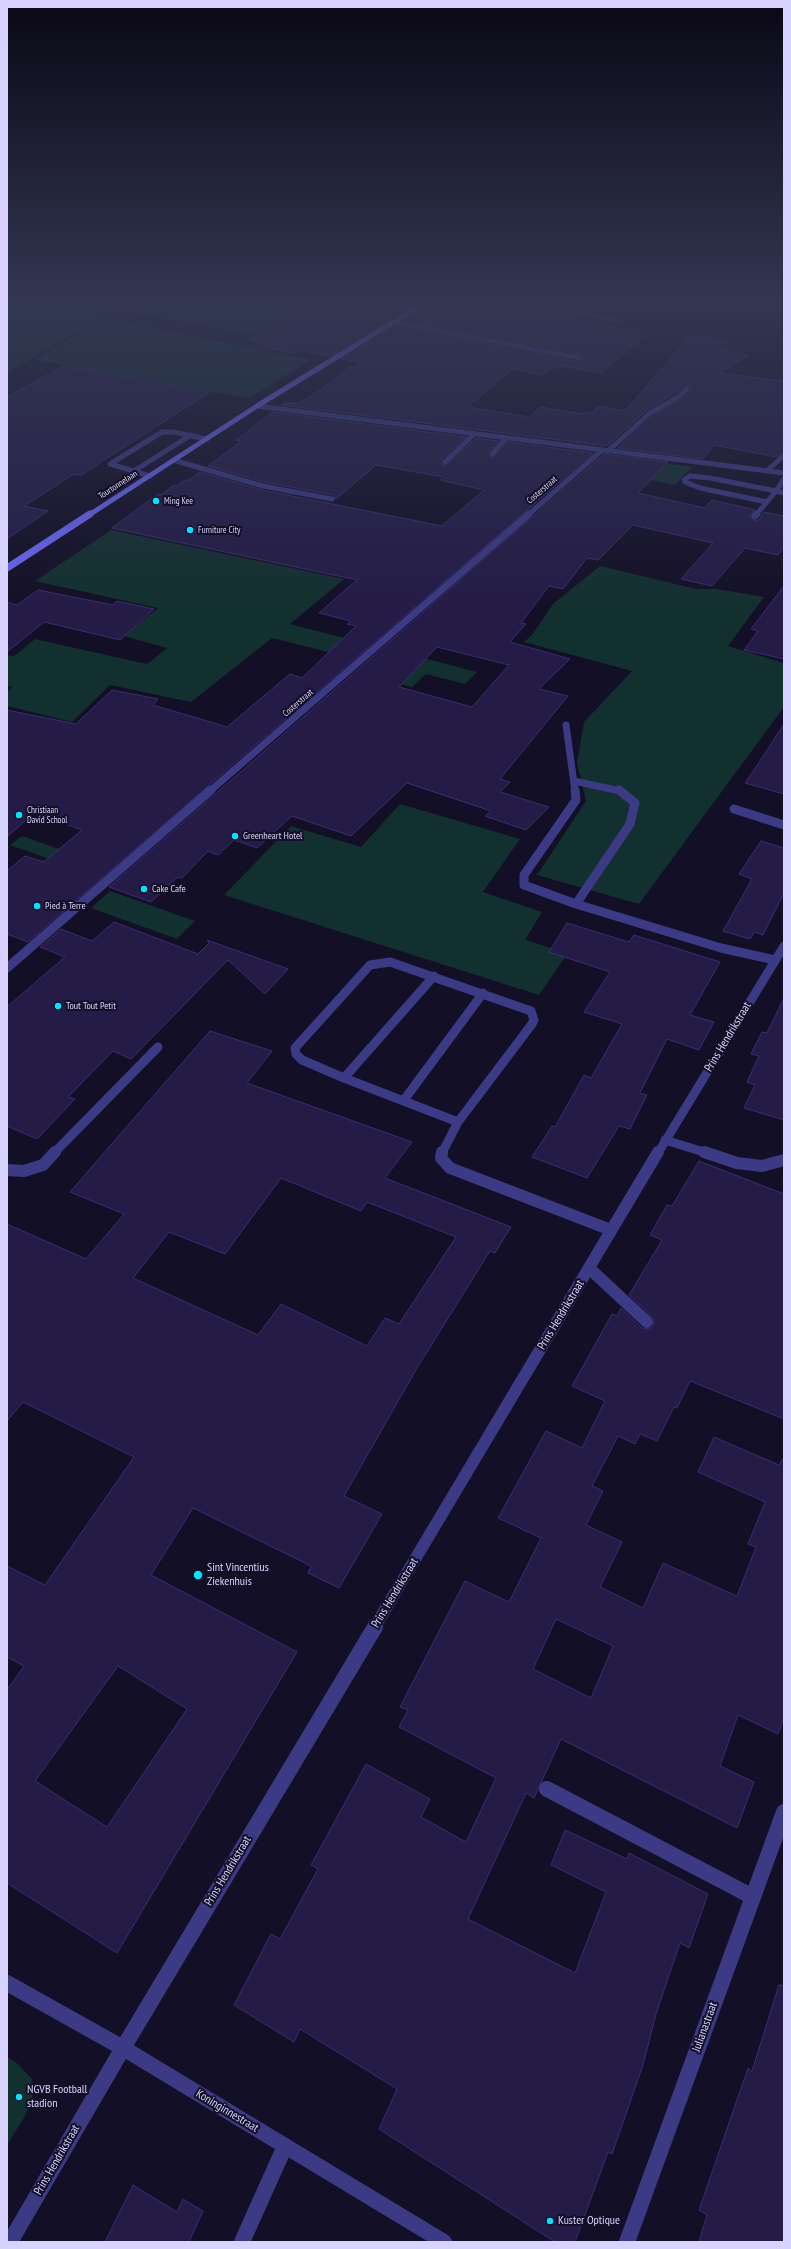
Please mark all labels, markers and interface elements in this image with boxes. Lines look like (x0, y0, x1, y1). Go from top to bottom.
street label: Tourtonnelaan (96, 468, 140, 502)
street label: Costerstraat (524, 474, 560, 506)
marker: Ming Kee (151, 496, 161, 506)
place label: Ming Kee (164, 496, 193, 506)
marker: Furniture City (185, 525, 195, 535)
place label: Furniture City (198, 525, 240, 535)
street label: Costerstraat (280, 687, 316, 719)
place label: Christiaan David School (27, 805, 67, 826)
marker: Christiaan David School (14, 810, 24, 820)
place label: Greenheart Hotel (243, 830, 302, 842)
marker: Greenheart Hotel (230, 831, 240, 841)
place label: Cake Cafe (152, 883, 186, 895)
marker: Cake Cafe (139, 884, 149, 894)
place label: Pied à Terre (45, 900, 86, 912)
marker: Pied à Terre (32, 901, 42, 911)
place label: Tout Tout Petit (66, 1000, 116, 1012)
street label: Prins Hendrikstraat (702, 1000, 754, 1074)
marker: Tout Tout Petit (53, 1001, 63, 1011)
street label: Prins Hendrikstraat (535, 1278, 587, 1352)
street label: Prins Hendrikstraat (369, 1556, 421, 1630)
place label: Sint Vincentius Ziekenhuis (207, 1561, 269, 1589)
marker: Sint Vincentius Ziekenhuis (192, 1569, 204, 1581)
street label: Prins Hendrikstraat (202, 1834, 254, 1908)
street label: Julianastraat (689, 2000, 721, 2054)
place label: NGVB Football stadion (27, 2083, 87, 2111)
street label: Koninginnestraat (193, 2087, 261, 2135)
marker: NGVB Football stadion (14, 2092, 24, 2102)
street label: Prins Hendrikstraat (31, 2122, 83, 2198)
place label: Kuster Optique (558, 2214, 620, 2228)
marker: Kuster Optique (545, 2216, 555, 2226)

